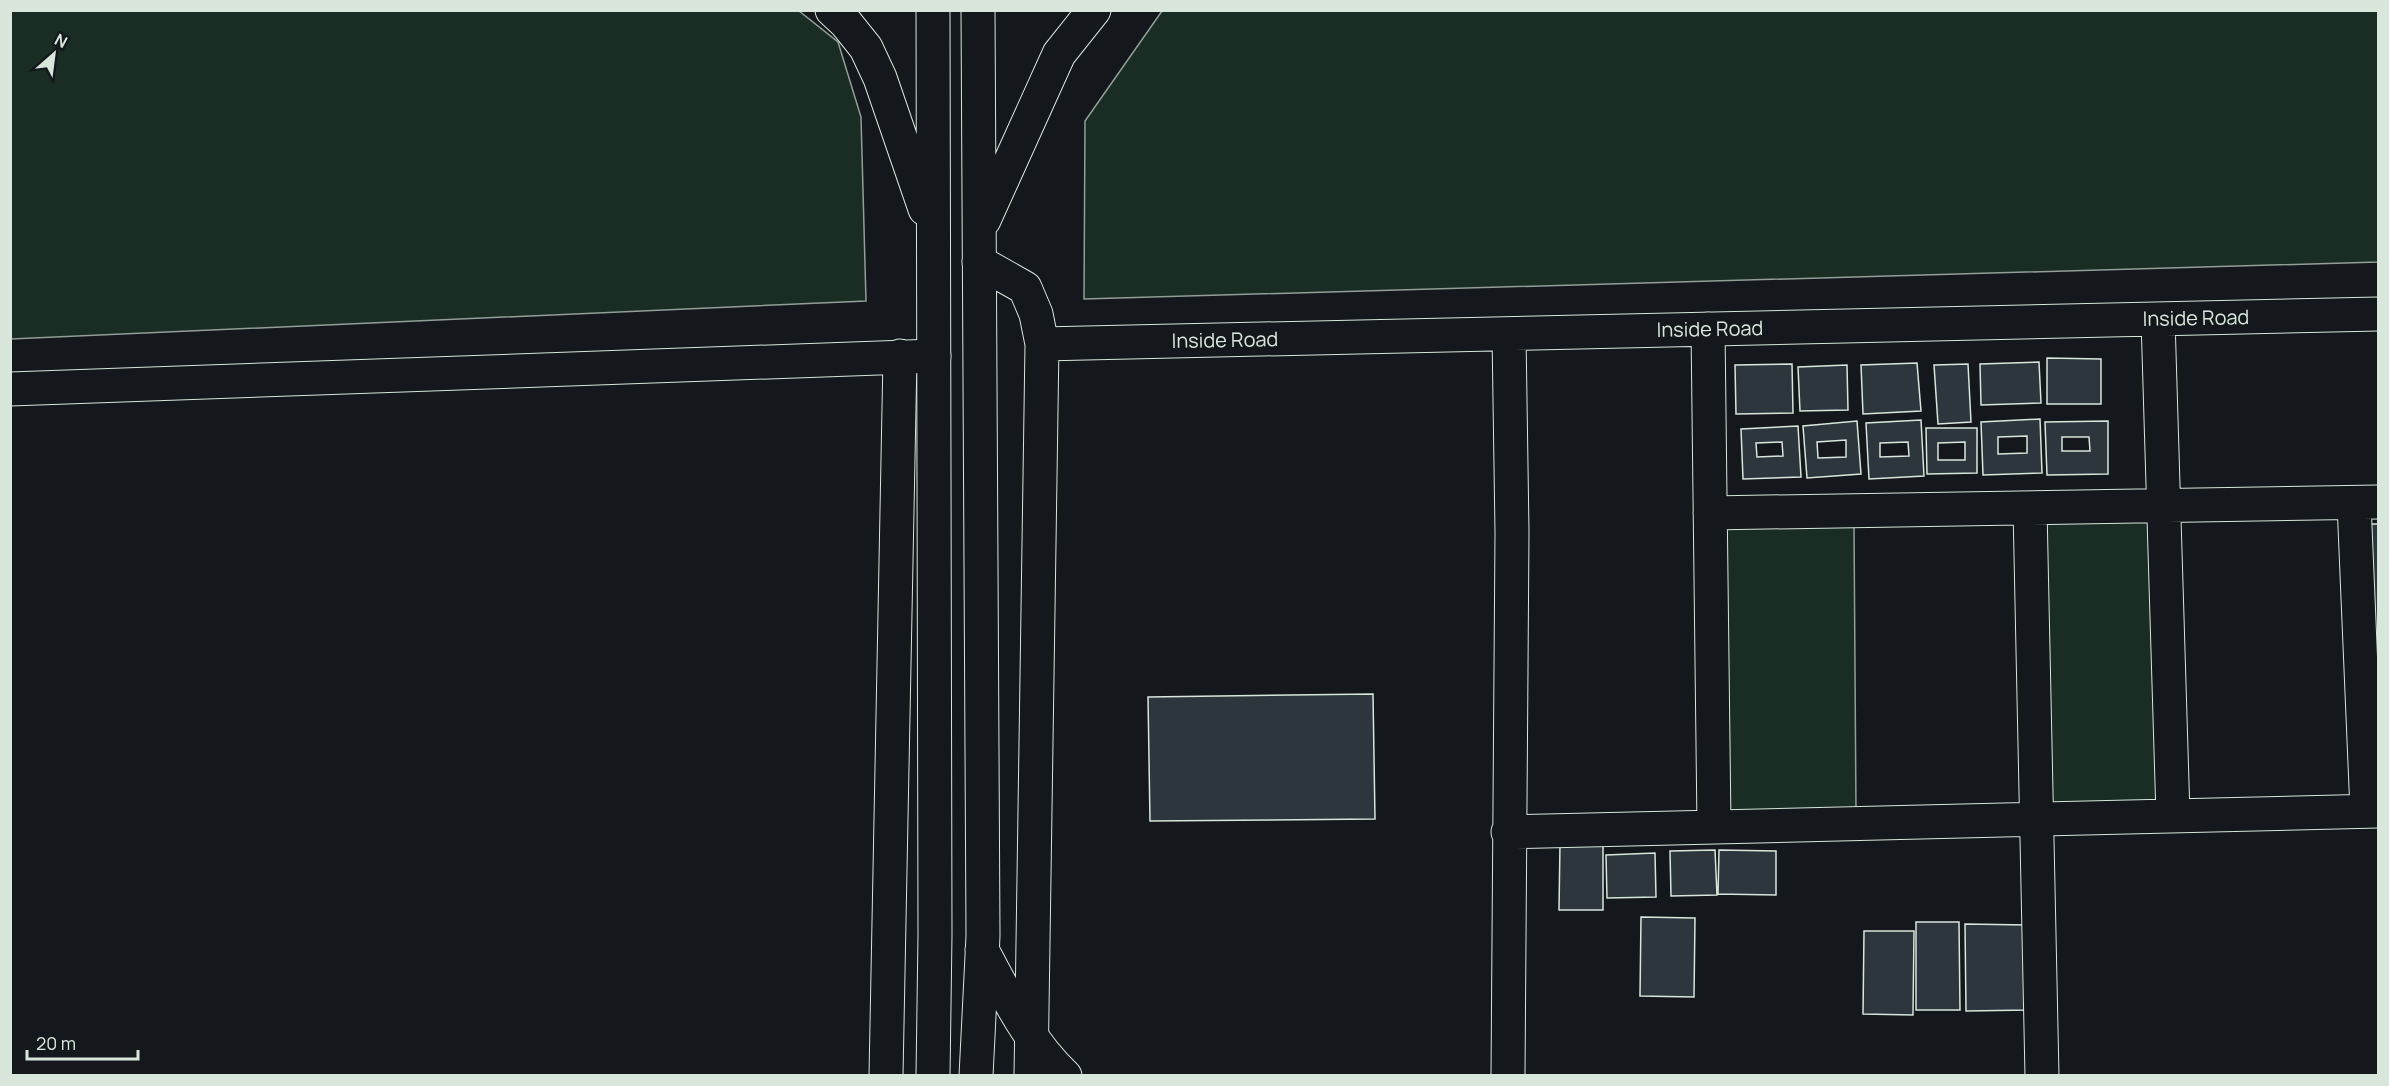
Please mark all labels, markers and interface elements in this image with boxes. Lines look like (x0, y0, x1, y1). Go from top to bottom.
north arrow (24, 24, 84, 84)
text: N (51, 28, 71, 53)
street label: Inside Road (2142, 303, 2250, 332)
street label: Inside Road (1656, 314, 1764, 343)
street label: Inside Road (1171, 325, 1279, 354)
scale bar (27, 1023, 138, 1061)
text: 20 m (36, 1031, 76, 1055)

